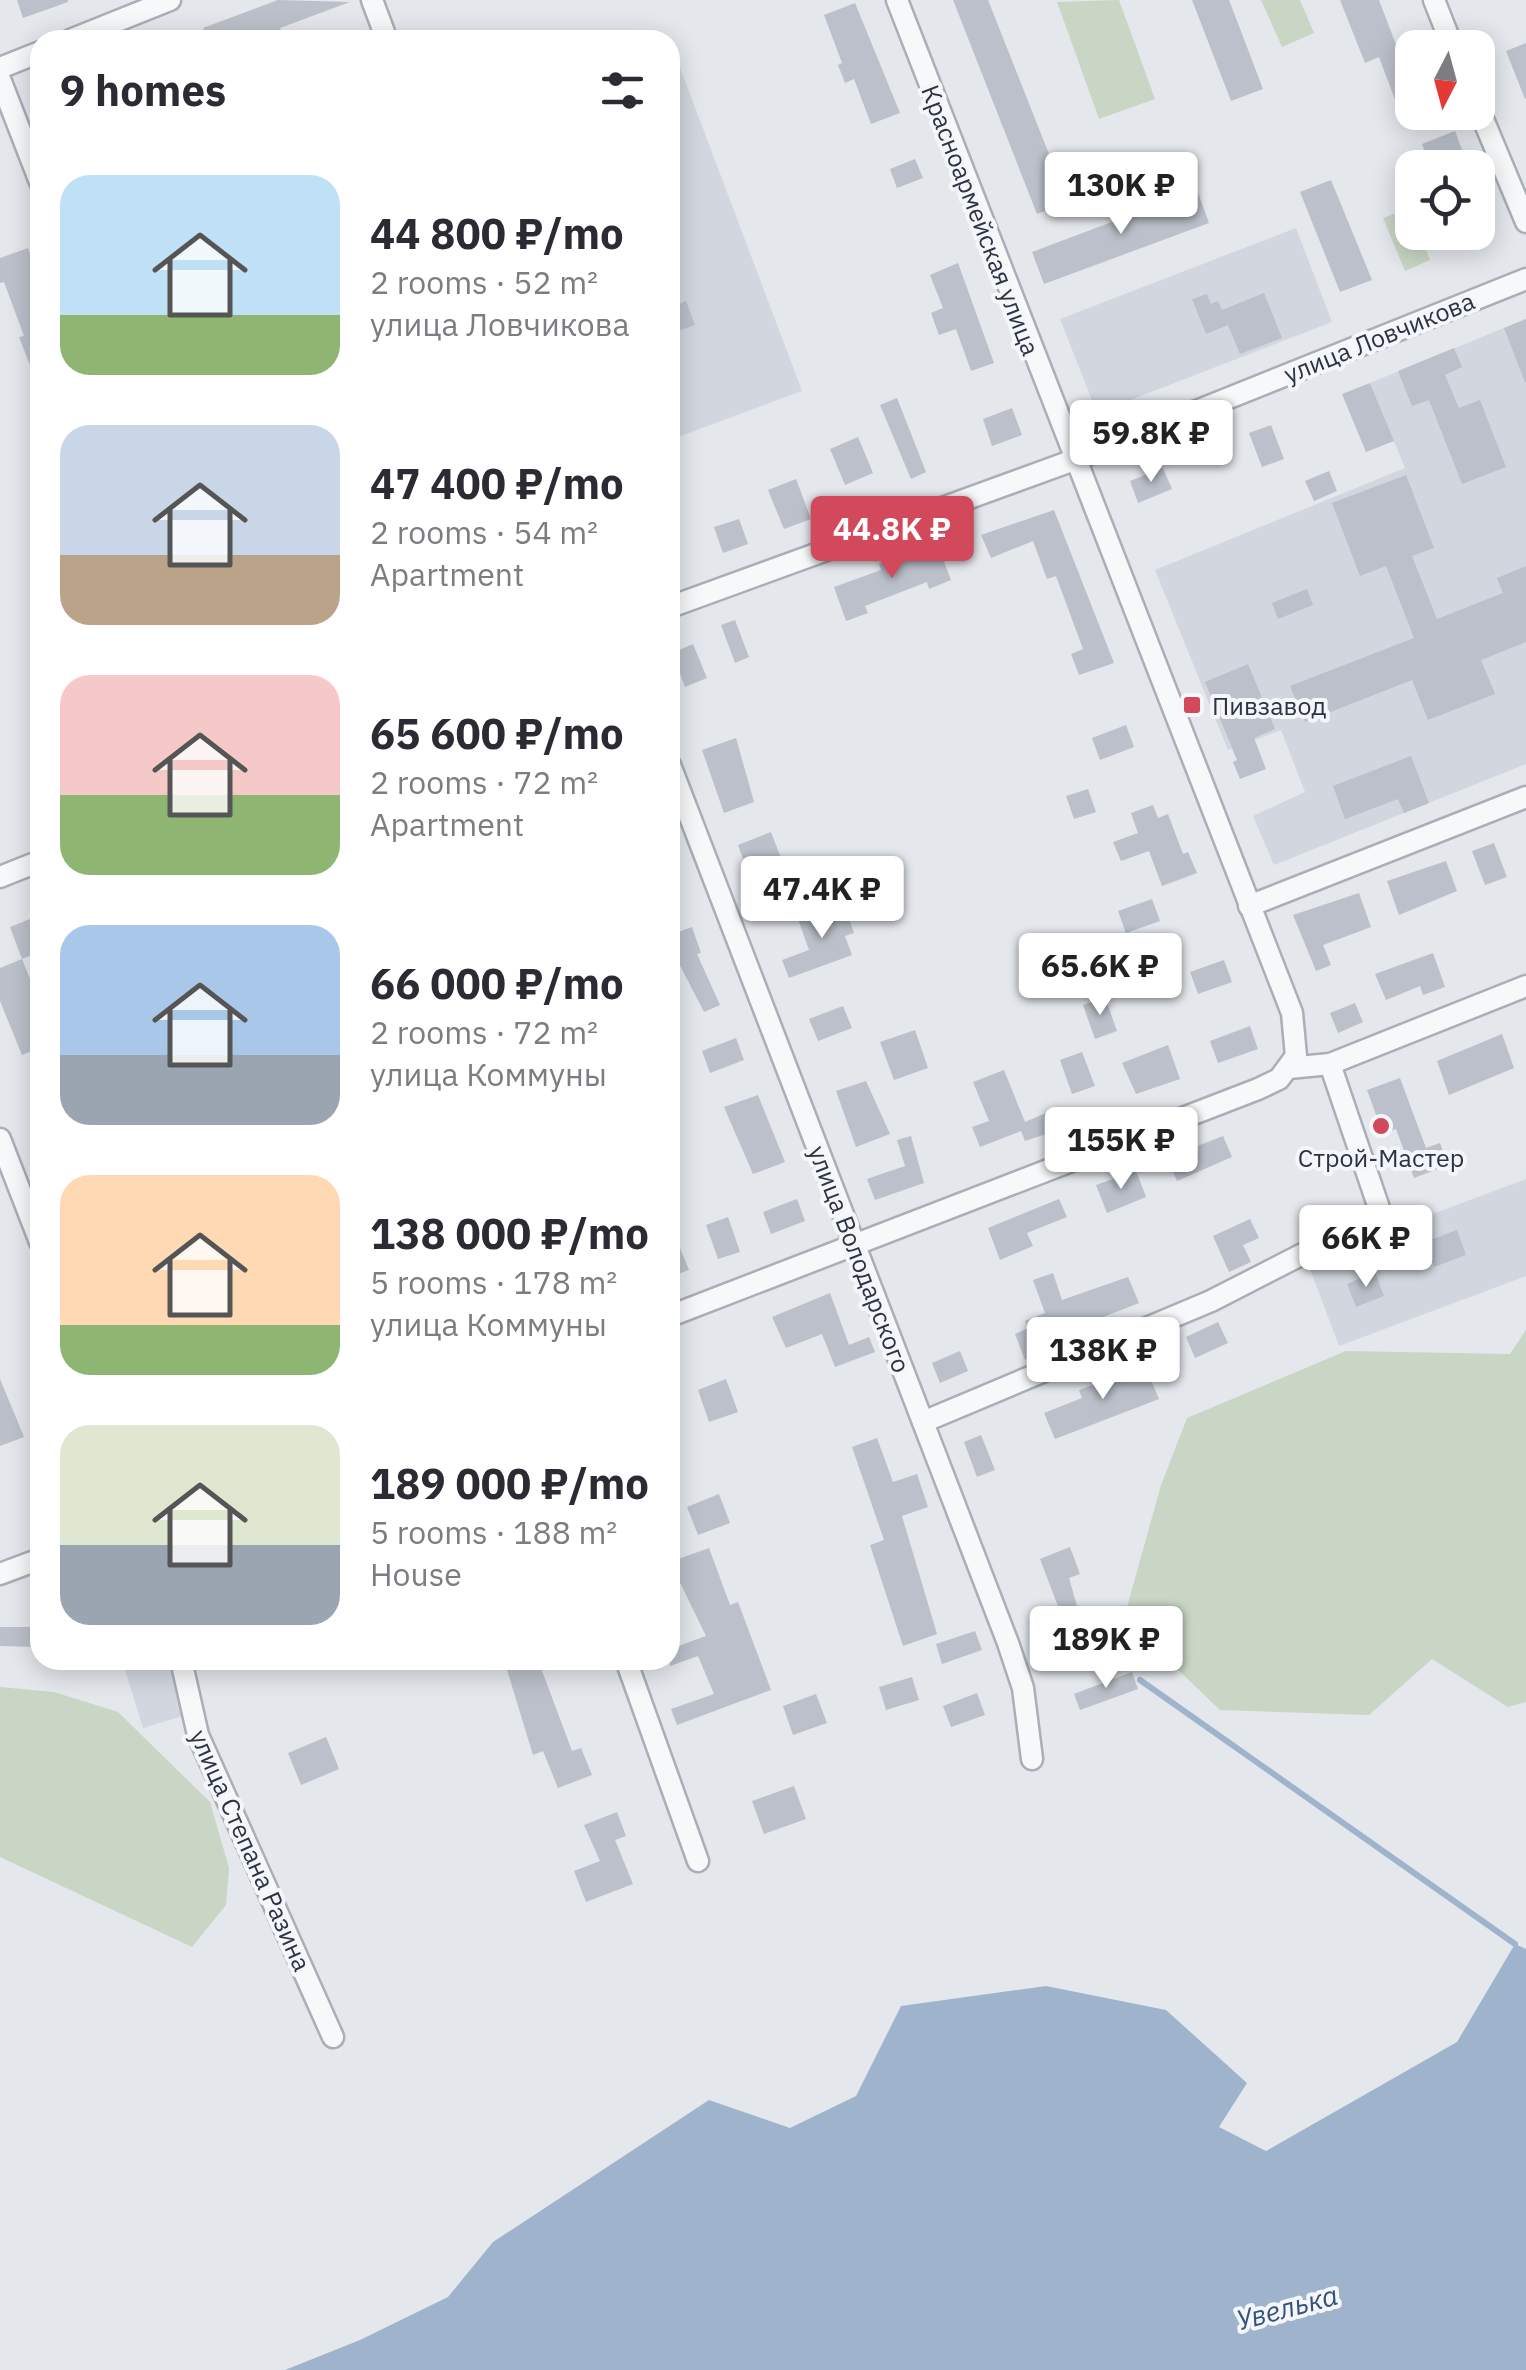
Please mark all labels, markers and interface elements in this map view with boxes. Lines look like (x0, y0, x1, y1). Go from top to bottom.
north arrow (1395, 30, 1495, 130)
map controls (1395, 30, 1495, 250)
text: 9 homes (60, 63, 226, 118)
icon: filters (595, 63, 650, 118)
street label: Красноармейская улица (914, 80, 1048, 360)
button: locate (1395, 150, 1495, 250)
pin: 130K ₽ (1040, 152, 1202, 237)
text: 130K ₽ (1067, 163, 1175, 205)
text: 44 800 ₽/mo (370, 206, 624, 261)
icon: home (140, 215, 260, 335)
text: 2 rooms · 52 m² (370, 261, 598, 303)
street label: улица Ловчикова (1279, 284, 1479, 390)
text: улица Ловчикова (370, 303, 630, 345)
pin: 59.8K ₽ (1059, 400, 1243, 485)
text: 59.8K ₽ (1092, 411, 1210, 453)
text: 47 400 ₽/mo (370, 456, 624, 511)
icon: home (140, 465, 260, 585)
pin: 44.8K ₽ (800, 496, 984, 581)
text: 44.8K ₽ (833, 507, 951, 549)
text: 2 rooms · 54 m² (370, 511, 598, 553)
text: Apartment (370, 553, 524, 595)
place label: Пивзавод (1212, 689, 1326, 722)
marker: Пивзавод (1181, 694, 1203, 716)
text: 65 600 ₽/mo (370, 706, 624, 761)
icon: home (140, 715, 260, 835)
text: 2 rooms · 72 m² (370, 761, 598, 803)
text: Apartment (370, 803, 524, 845)
pin: 47.4K ₽ (730, 856, 914, 941)
text: 47.4K ₽ (763, 867, 881, 909)
pin: 65.6K ₽ (1008, 933, 1192, 1018)
text: 65.6K ₽ (1041, 944, 1159, 986)
text: 66 000 ₽/mo (370, 956, 624, 1011)
icon: home (140, 965, 260, 1085)
text: 2 rooms · 72 m² (370, 1011, 598, 1053)
text: улица Коммуны (370, 1053, 607, 1095)
pin: 155K ₽ (1040, 1107, 1202, 1192)
marker: Строй-Мастер (1370, 1115, 1392, 1137)
text: 155K ₽ (1067, 1118, 1175, 1160)
street label: улица Володарского (801, 1141, 919, 1377)
place label: Строй-Мастер (1298, 1141, 1464, 1174)
pin: 66K ₽ (1296, 1205, 1436, 1290)
text: 138 000 ₽/mo (370, 1206, 649, 1261)
icon: home (140, 1215, 260, 1335)
text: 66K ₽ (1321, 1216, 1411, 1258)
text: 5 rooms · 178 m² (370, 1261, 617, 1303)
text: улица Коммуны (370, 1303, 607, 1345)
pin: 138K ₽ (1022, 1317, 1184, 1402)
text: 138K ₽ (1049, 1328, 1157, 1370)
text: 189 000 ₽/mo (370, 1456, 649, 1511)
icon: home (140, 1465, 260, 1585)
text: 5 rooms · 188 m² (370, 1511, 617, 1553)
text: House (370, 1553, 462, 1595)
pin: 189K ₽ (1025, 1606, 1187, 1691)
text: 189K ₽ (1052, 1617, 1160, 1659)
street label: улица Степана Разина (183, 1724, 319, 1976)
water label: Увелька (1232, 2276, 1342, 2338)

